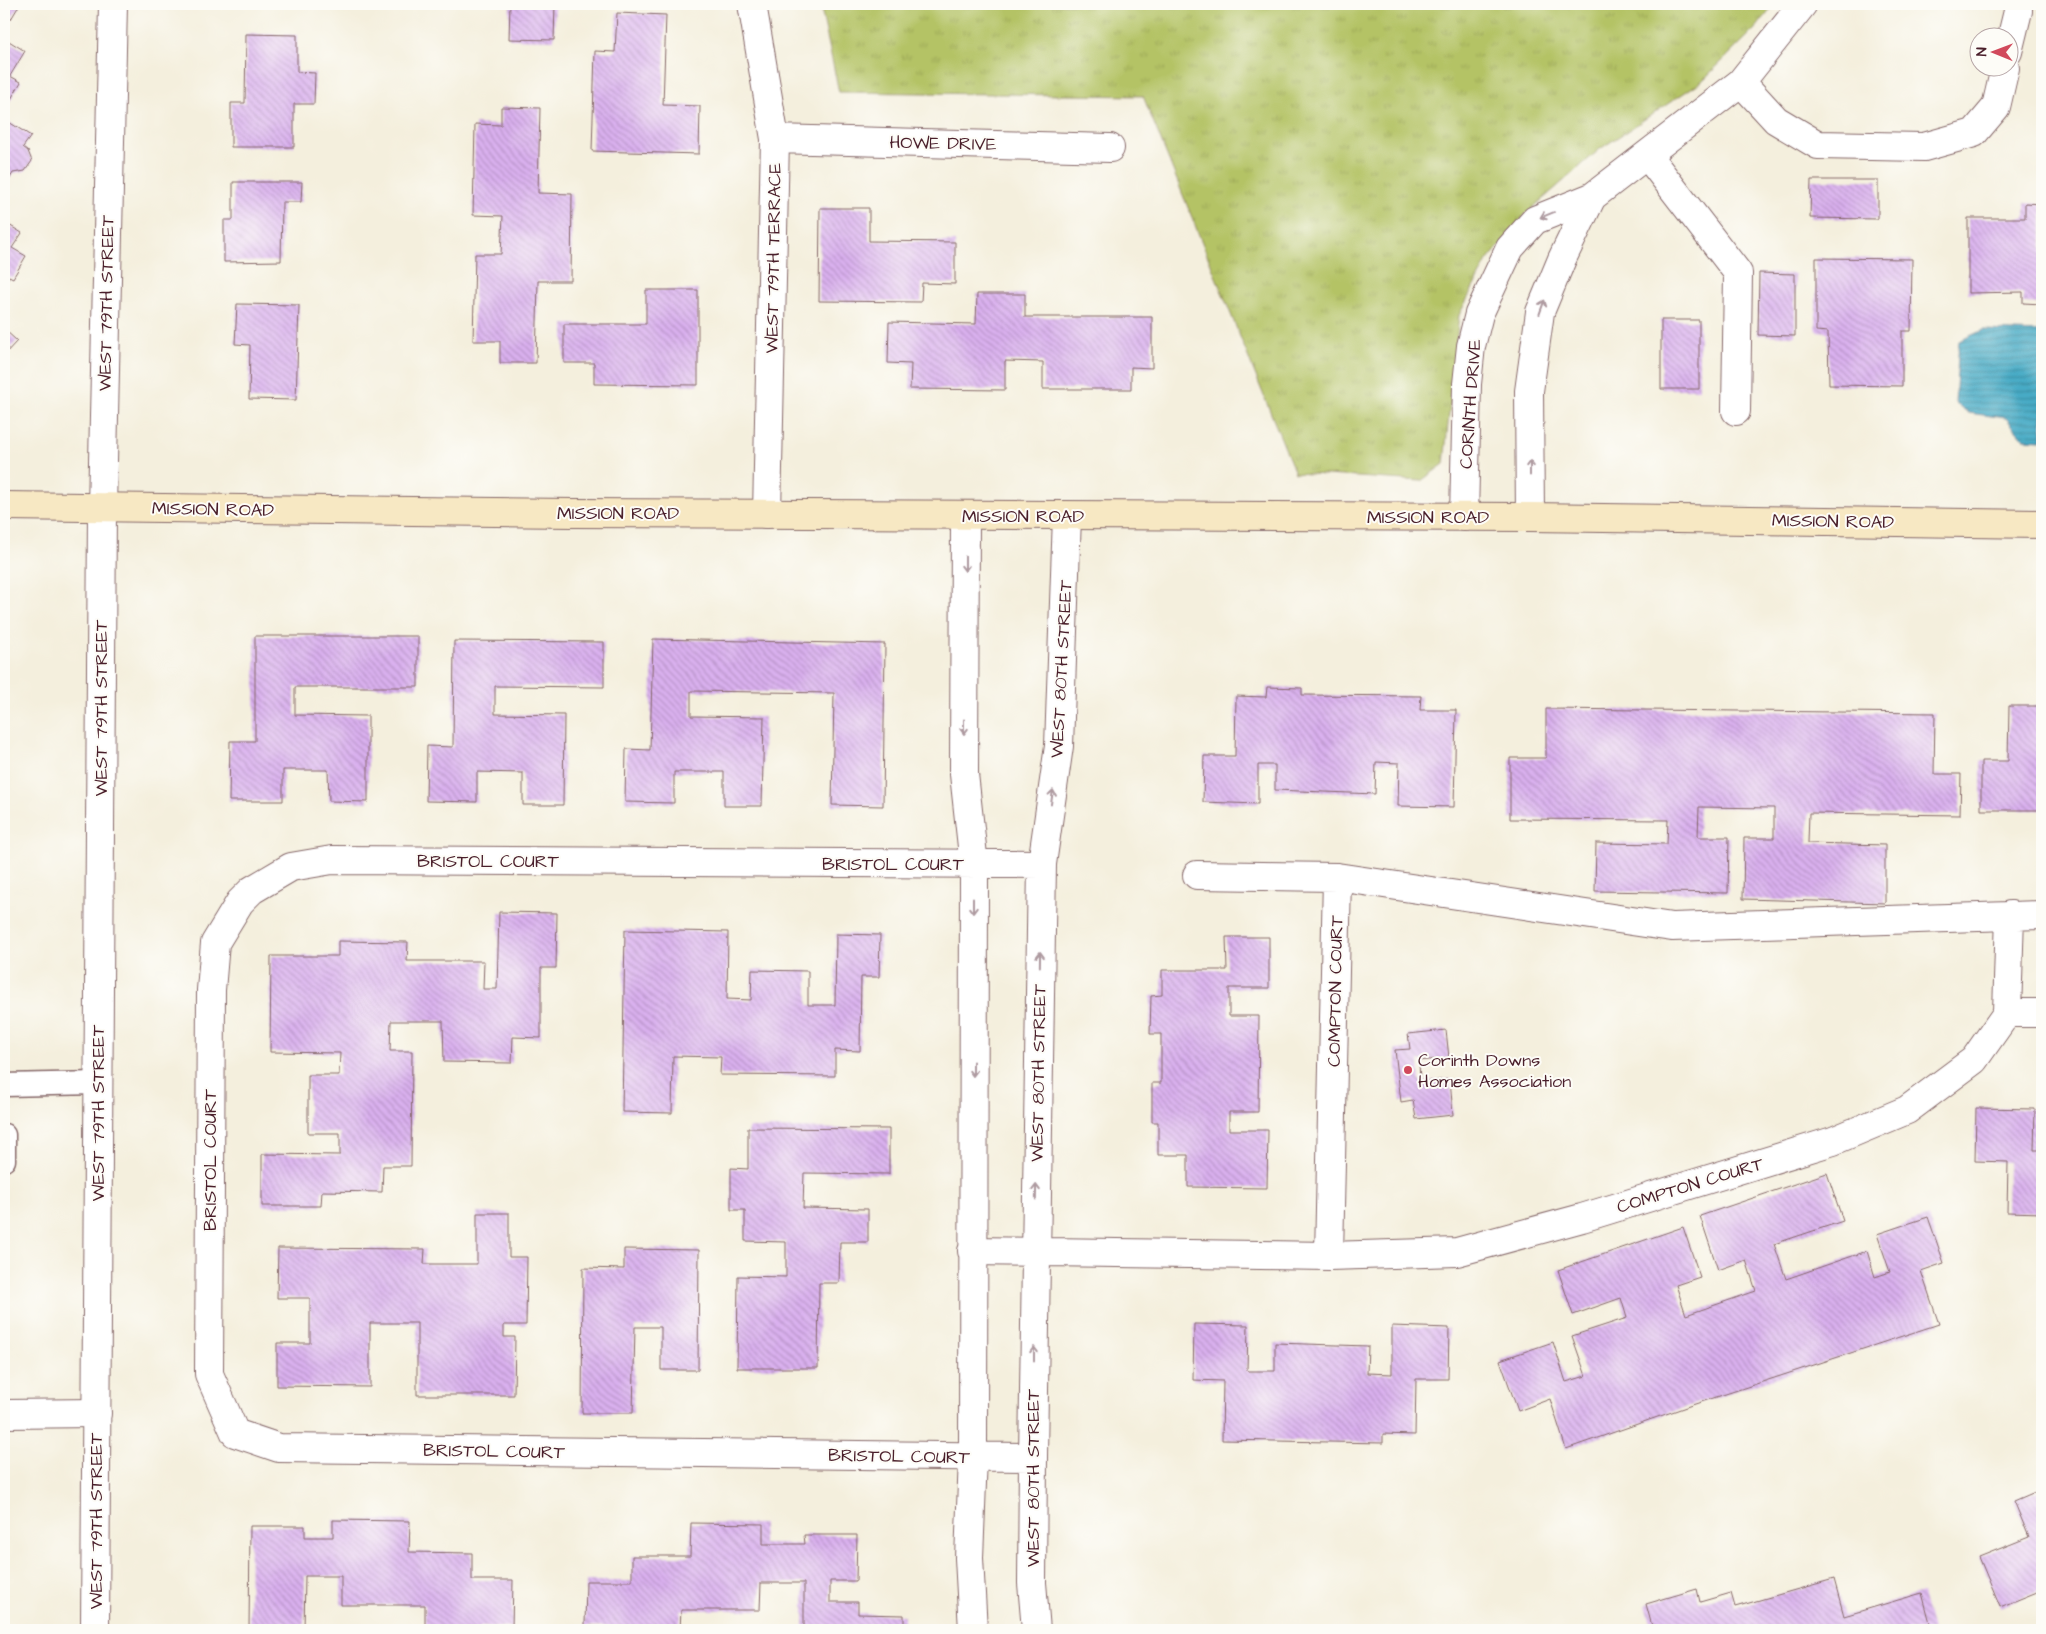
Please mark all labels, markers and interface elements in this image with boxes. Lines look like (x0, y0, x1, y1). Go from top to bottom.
north arrow (1968, 28, 2018, 78)
text: N (1972, 47, 1992, 56)
street label: HOWE DRIVE (889, 130, 997, 157)
street label: WEST 79TH TERRACE (759, 162, 788, 354)
one-way arrow (1540, 211, 1555, 221)
street label: WEST 79TH STREET (92, 214, 121, 391)
one-way arrow (1538, 300, 1547, 315)
street label: CORINTH DRIVE (1453, 338, 1488, 470)
one-way arrow (1525, 460, 1535, 476)
street label: MISSION ROAD (152, 496, 275, 523)
street label: MISSION ROAD (557, 501, 679, 526)
street label: MISSION ROAD (962, 504, 1084, 529)
street label: MISSION ROAD (1367, 505, 1489, 530)
street label: MISSION ROAD (1772, 508, 1895, 535)
one-way arrow (960, 556, 970, 572)
street label: WEST 80TH STREET (1044, 579, 1079, 759)
street label: WEST 79TH STREET (89, 619, 114, 796)
one-way arrow (959, 718, 969, 735)
one-way arrow (1047, 790, 1057, 806)
street label: BRISTOL COURT (417, 849, 560, 874)
street label: BRISTOL COURT (822, 852, 965, 877)
one-way arrow (968, 898, 978, 914)
street label: COMPTON COURT (1322, 914, 1349, 1067)
one-way arrow (1035, 951, 1045, 968)
street label: WEST 80TH STREET (1024, 983, 1053, 1162)
street label: WEST 79TH STREET (86, 1024, 111, 1201)
place label: Corinth Downs Homes Association (1418, 1048, 1571, 1094)
one-way arrow (968, 1060, 978, 1077)
marker: Corinth Downs Homes Association (1402, 1064, 1414, 1076)
street label: BRISTOL COURT (198, 1088, 223, 1231)
street label: COMPTON COURT (1614, 1151, 1767, 1220)
one-way arrow (1031, 1184, 1041, 1200)
one-way arrow (1029, 1346, 1039, 1362)
street label: WEST 80TH STREET (1021, 1388, 1046, 1567)
street label: WEST 79TH STREET (84, 1432, 109, 1609)
street label: BRISTOL COURT (423, 1438, 566, 1465)
street label: BRISTOL COURT (828, 1443, 971, 1470)

